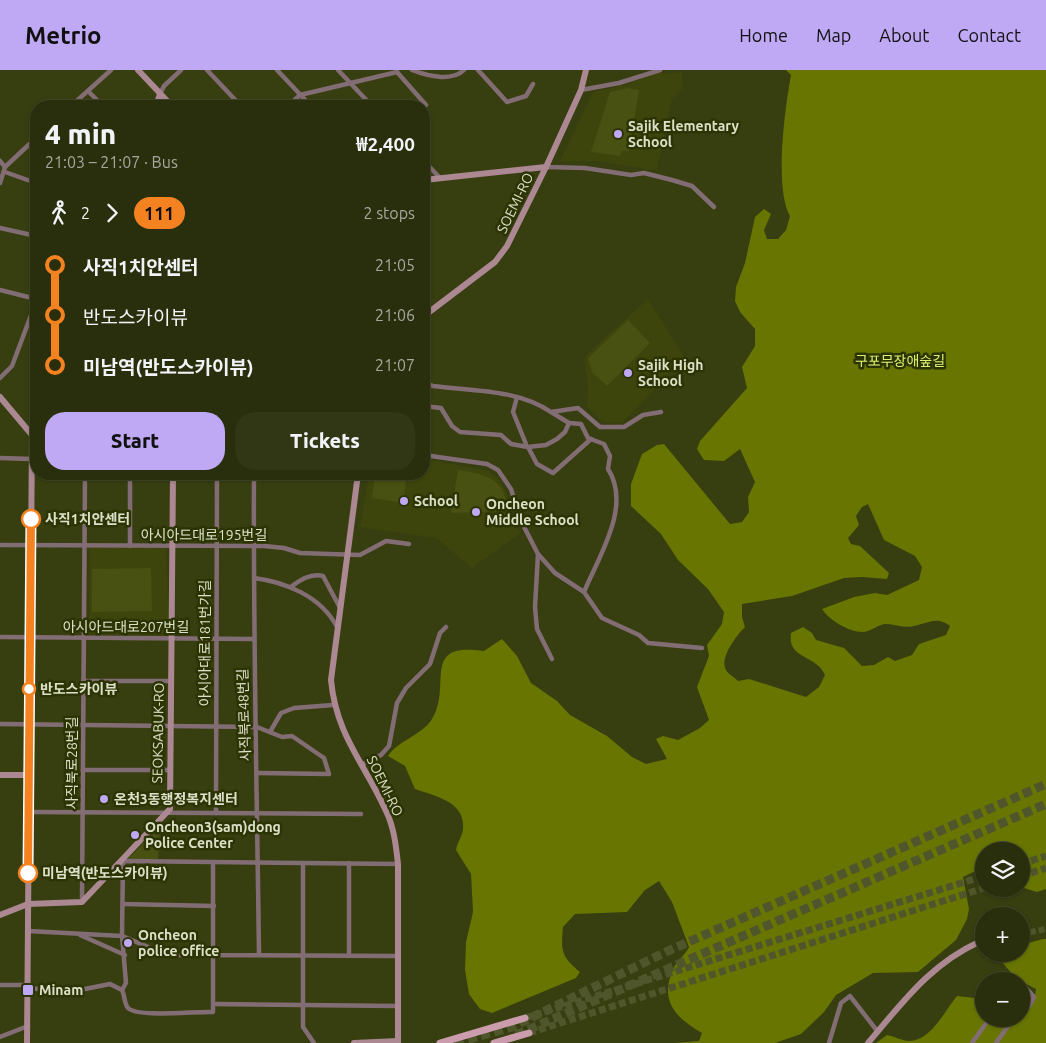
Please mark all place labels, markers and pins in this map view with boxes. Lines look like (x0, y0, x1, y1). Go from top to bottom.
place label: Sajik Elementary School (628, 118, 739, 150)
marker: Sajik Elementary School (612, 128, 624, 140)
place label: Sajik High School (638, 357, 703, 389)
marker: Sajik High School (622, 367, 634, 379)
place label: School (414, 493, 458, 509)
marker: School (398, 495, 410, 507)
place label: Oncheon Middle School (486, 496, 579, 528)
marker: Oncheon Middle School (470, 506, 482, 518)
marker: 사직1치안센터 (21, 509, 41, 529)
place label: 사직1치안센터 (45, 511, 130, 527)
place label: 반도스카이뷰 (40, 681, 117, 697)
marker: 반도스카이뷰 (22, 682, 36, 696)
place label: 온천3동행정복지센터 (114, 791, 238, 807)
marker: 온천3동행정복지센터 (98, 793, 110, 805)
place label: Oncheon3(sam)dong Police Center (145, 819, 281, 851)
marker: Oncheon3(sam)dong Police Center (129, 829, 141, 841)
marker: 미남역(반도스카이뷰) (18, 863, 38, 883)
place label: 미남역(반도스카이뷰) (42, 865, 168, 881)
place label: Oncheon police office (138, 927, 219, 959)
marker: Oncheon police office (122, 937, 134, 949)
place label: Minam (39, 982, 83, 998)
marker: Minam (21, 983, 35, 997)

